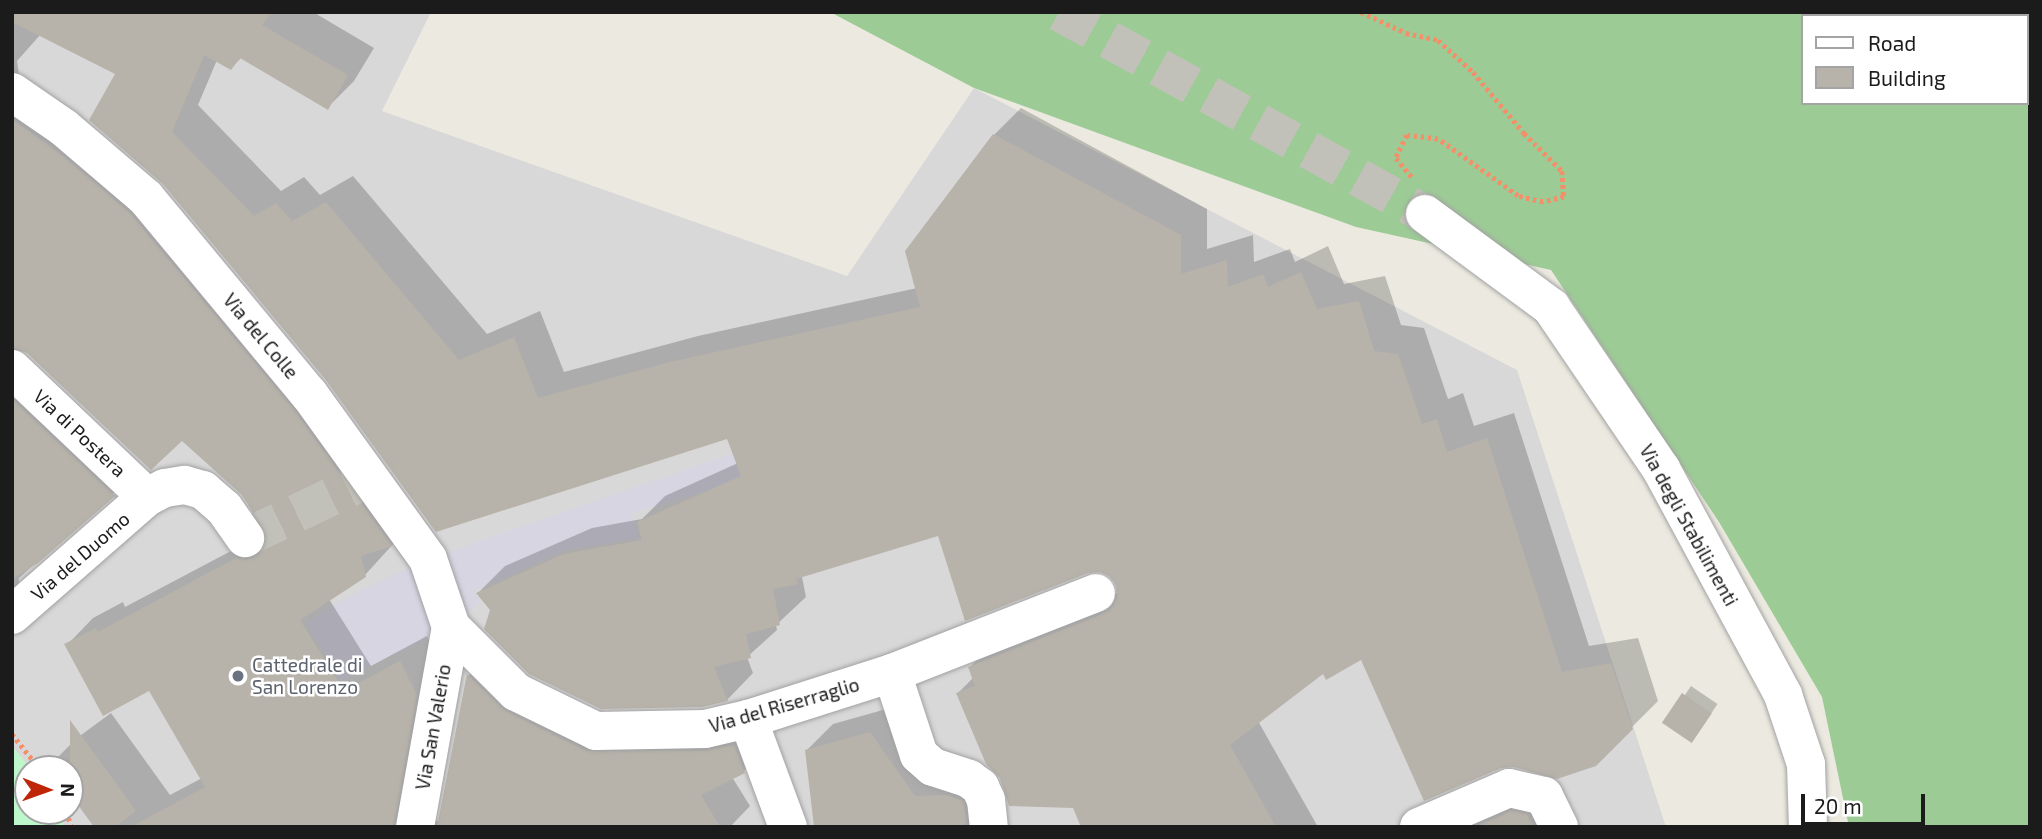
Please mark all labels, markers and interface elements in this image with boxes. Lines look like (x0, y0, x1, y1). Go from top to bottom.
legend (1800, 14, 2028, 105)
text: Road (1868, 30, 1916, 55)
text: Building (1868, 65, 1946, 90)
street label: Via del Colle (219, 288, 303, 384)
street label: Via di Postera (29, 384, 131, 482)
street label: Via degli Stabilimenti (1635, 440, 1743, 610)
street label: Via del Duomo (26, 507, 134, 605)
place label: Cattedrale di San Lorenzo (252, 654, 363, 698)
street label: Via San Valerio (411, 662, 455, 792)
marker: Cattedrale di San Lorenzo (230, 668, 246, 684)
street label: Via del Riserraglio (706, 673, 862, 737)
north arrow (14, 755, 84, 825)
scale bar (1804, 780, 1928, 824)
text: N (57, 783, 80, 797)
text: 20 m (1814, 793, 1862, 818)

